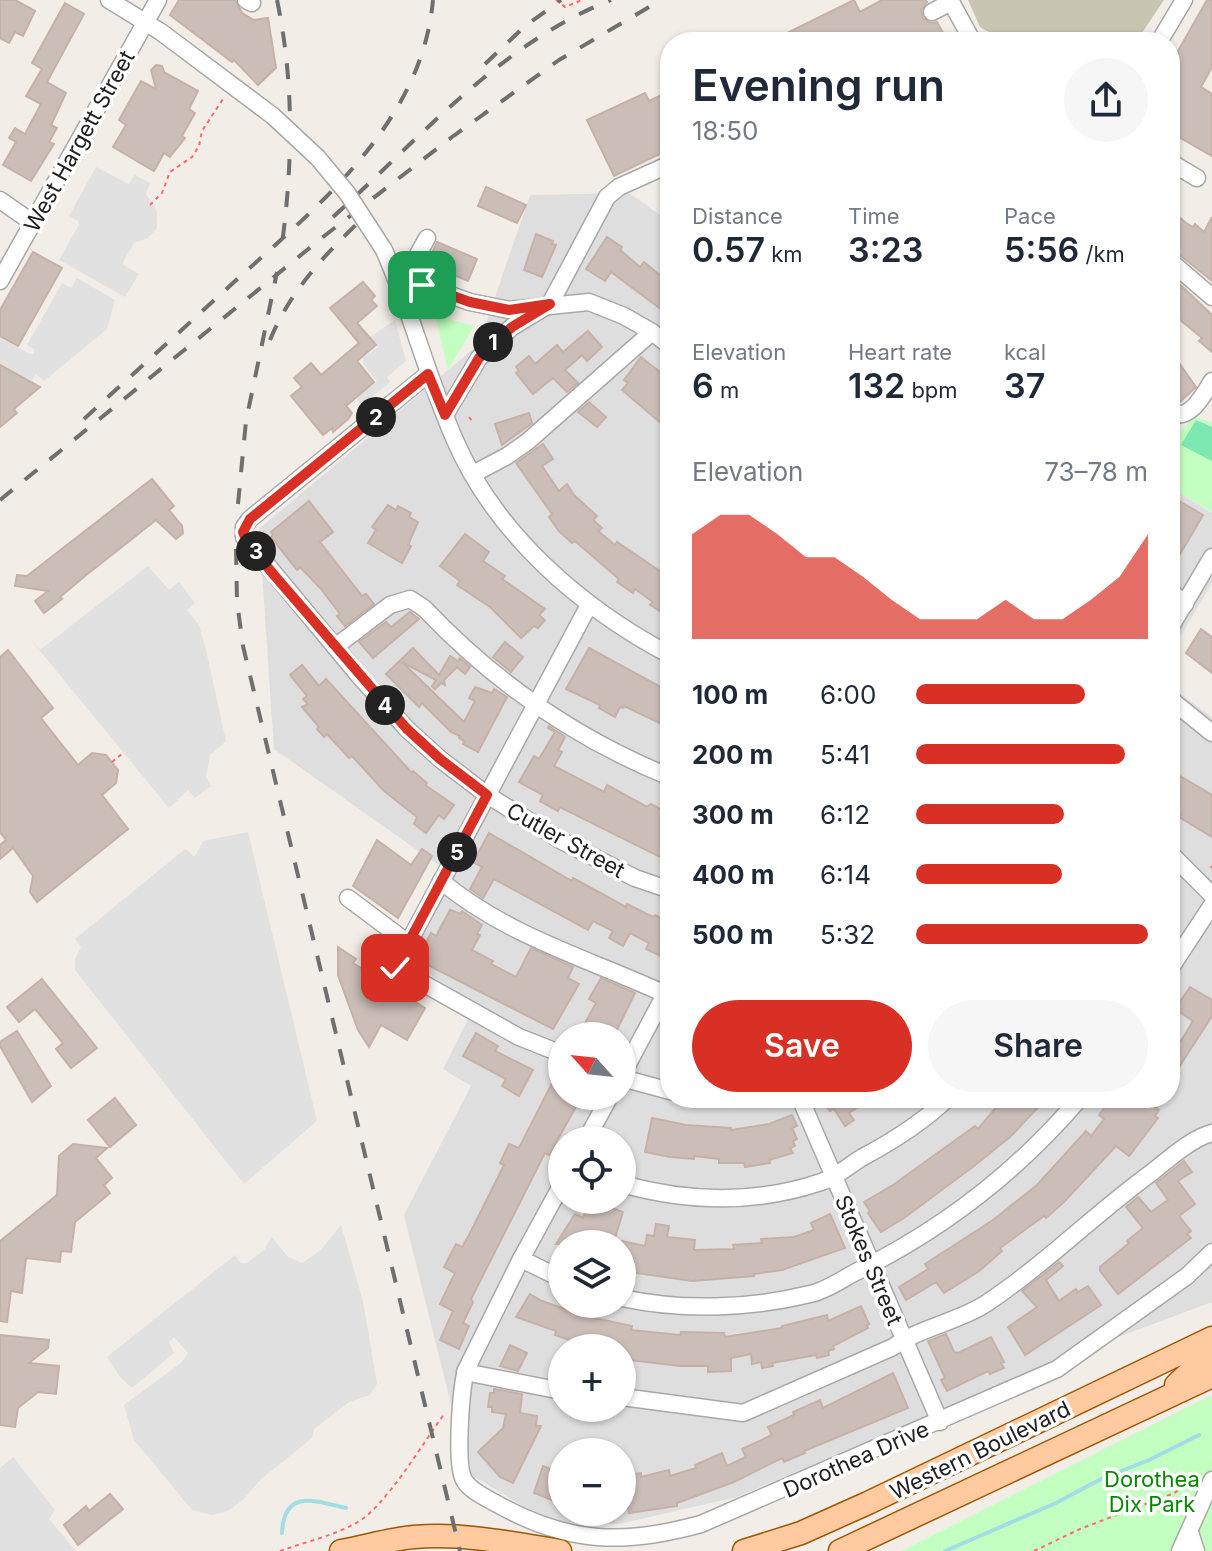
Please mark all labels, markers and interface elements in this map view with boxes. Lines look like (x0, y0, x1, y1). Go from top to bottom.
street label: West Hargett Street (18, 46, 140, 236)
text: Evening run (692, 58, 945, 112)
button: share (1064, 58, 1148, 142)
text: 18:50 (692, 115, 758, 146)
text: Distance (692, 203, 783, 229)
text: Time (848, 203, 900, 229)
text: Pace (1004, 203, 1056, 229)
text: 0.57 (692, 229, 765, 270)
text: 3:23 (848, 229, 923, 270)
text: 5:56 (1004, 229, 1079, 270)
text: km (765, 241, 803, 267)
text: /km (1079, 241, 1125, 267)
pin (388, 251, 456, 319)
icon: arrive (400, 263, 444, 307)
pin: 1 (473, 322, 513, 362)
text: 1 (488, 329, 498, 355)
text: Elevation (692, 339, 786, 365)
text: Heart rate (848, 339, 952, 365)
text: kcal (1004, 339, 1046, 365)
text: 6 (692, 365, 714, 406)
text: 132 (848, 365, 905, 406)
text: 37 (1004, 365, 1045, 406)
text: m (714, 377, 739, 403)
text: bpm (905, 377, 958, 403)
pin: 2 (356, 397, 396, 437)
text: 2 (369, 404, 383, 430)
text: Elevation (692, 456, 803, 487)
text: 73–78 m (1044, 456, 1148, 487)
pin: 3 (236, 531, 276, 571)
text: 3 (249, 538, 263, 564)
text: 100 m (692, 679, 768, 710)
text: 6:00 (820, 679, 876, 710)
pin: 4 (365, 685, 405, 725)
text: 4 (378, 692, 392, 718)
text: 200 m (692, 739, 773, 770)
text: 5:41 (820, 739, 870, 770)
street label: Cutler Street (502, 797, 630, 883)
text: 300 m (692, 799, 774, 830)
text: 6:12 (820, 799, 870, 830)
pin: 5 (437, 832, 477, 872)
text: 5 (450, 839, 464, 865)
text: 400 m (692, 859, 775, 890)
text: 6:14 (820, 859, 871, 890)
text: 500 m (692, 919, 774, 950)
text: 5:32 (820, 919, 875, 950)
pin (361, 934, 429, 1002)
icon: check (373, 946, 417, 990)
button: Save (692, 1000, 912, 1092)
button: Share (928, 1000, 1148, 1092)
north arrow (548, 1022, 636, 1110)
map controls (548, 1022, 636, 1526)
button: locate (548, 1126, 636, 1214)
street label: Stokes Street (830, 1191, 908, 1329)
button: layers (548, 1230, 636, 1318)
button: + (548, 1334, 636, 1422)
street label: Western Boulevard (886, 1395, 1074, 1505)
street label: Dorothea Drive (779, 1415, 933, 1503)
button: − (548, 1438, 636, 1526)
park label: Dorothea Dix Park (1104, 1466, 1200, 1517)

